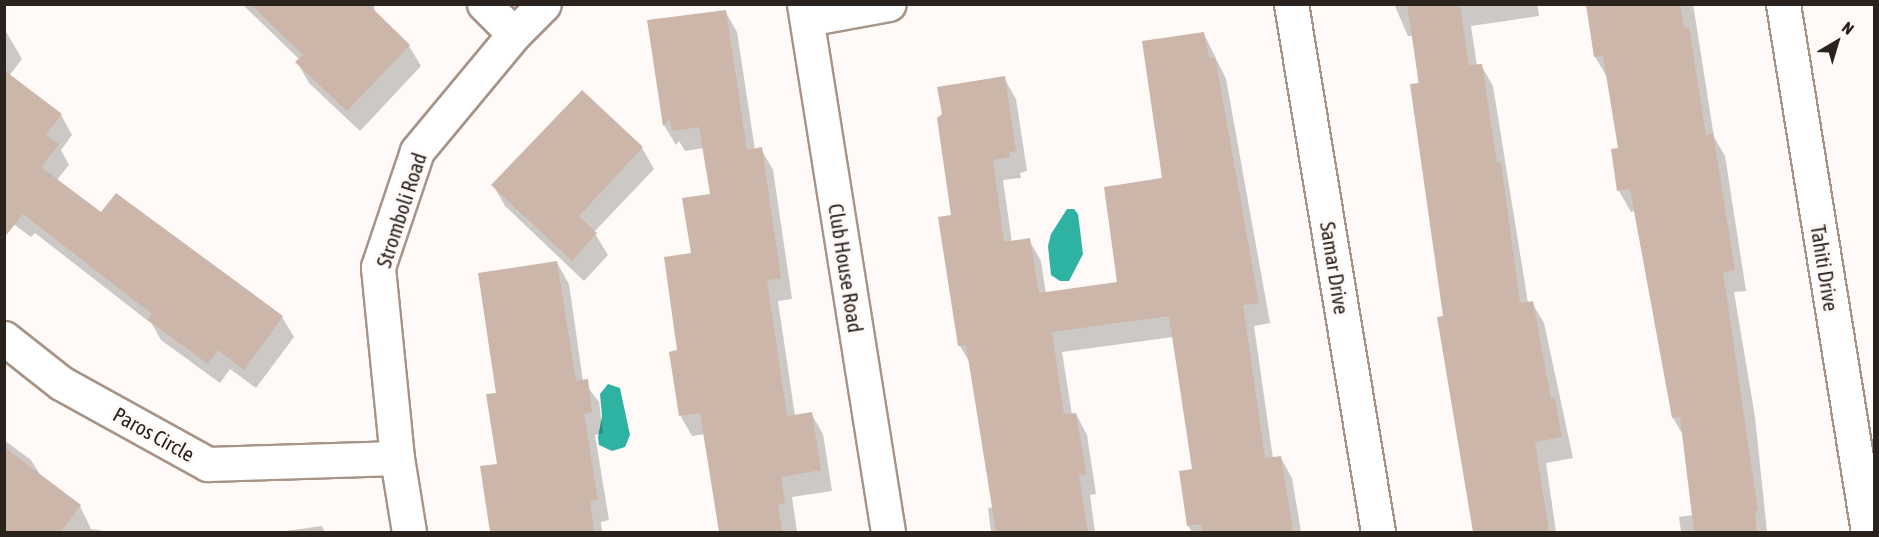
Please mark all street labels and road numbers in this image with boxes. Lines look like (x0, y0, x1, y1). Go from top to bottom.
street label: Stromboli Road (371, 149, 431, 271)
street label: Club House Road (823, 202, 869, 334)
street label: Samar Drive (1315, 220, 1355, 316)
street label: Tahiti Drive (1806, 223, 1844, 313)
street label: Paros Circle (109, 401, 199, 467)

